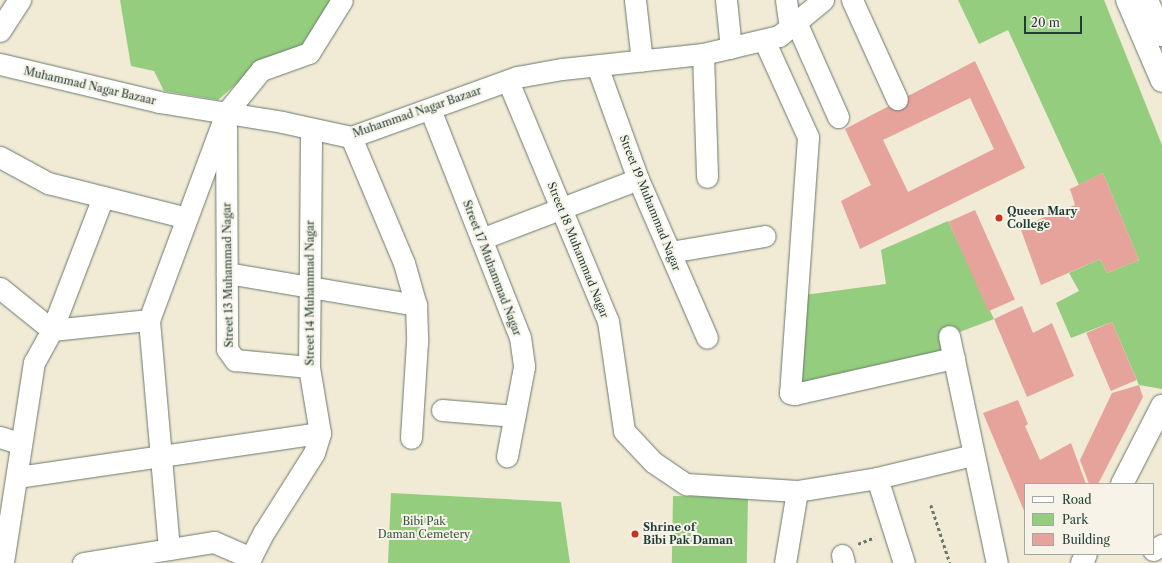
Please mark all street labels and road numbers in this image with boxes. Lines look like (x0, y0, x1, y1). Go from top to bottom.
street label: Muhammad Nagar Bazaar (23, 64, 157, 108)
street label: Muhammad Nagar Bazaar (351, 84, 483, 140)
street label: Street 19 Muhammad Nagar (617, 133, 683, 273)
street label: Street 18 Muhammad Nagar (545, 180, 611, 320)
street label: Street 17 Muhammad Nagar (460, 198, 524, 338)
street label: Street 13 Muhammad Nagar (220, 202, 236, 348)
street label: Street 14 Muhammad Nagar (303, 220, 317, 366)

